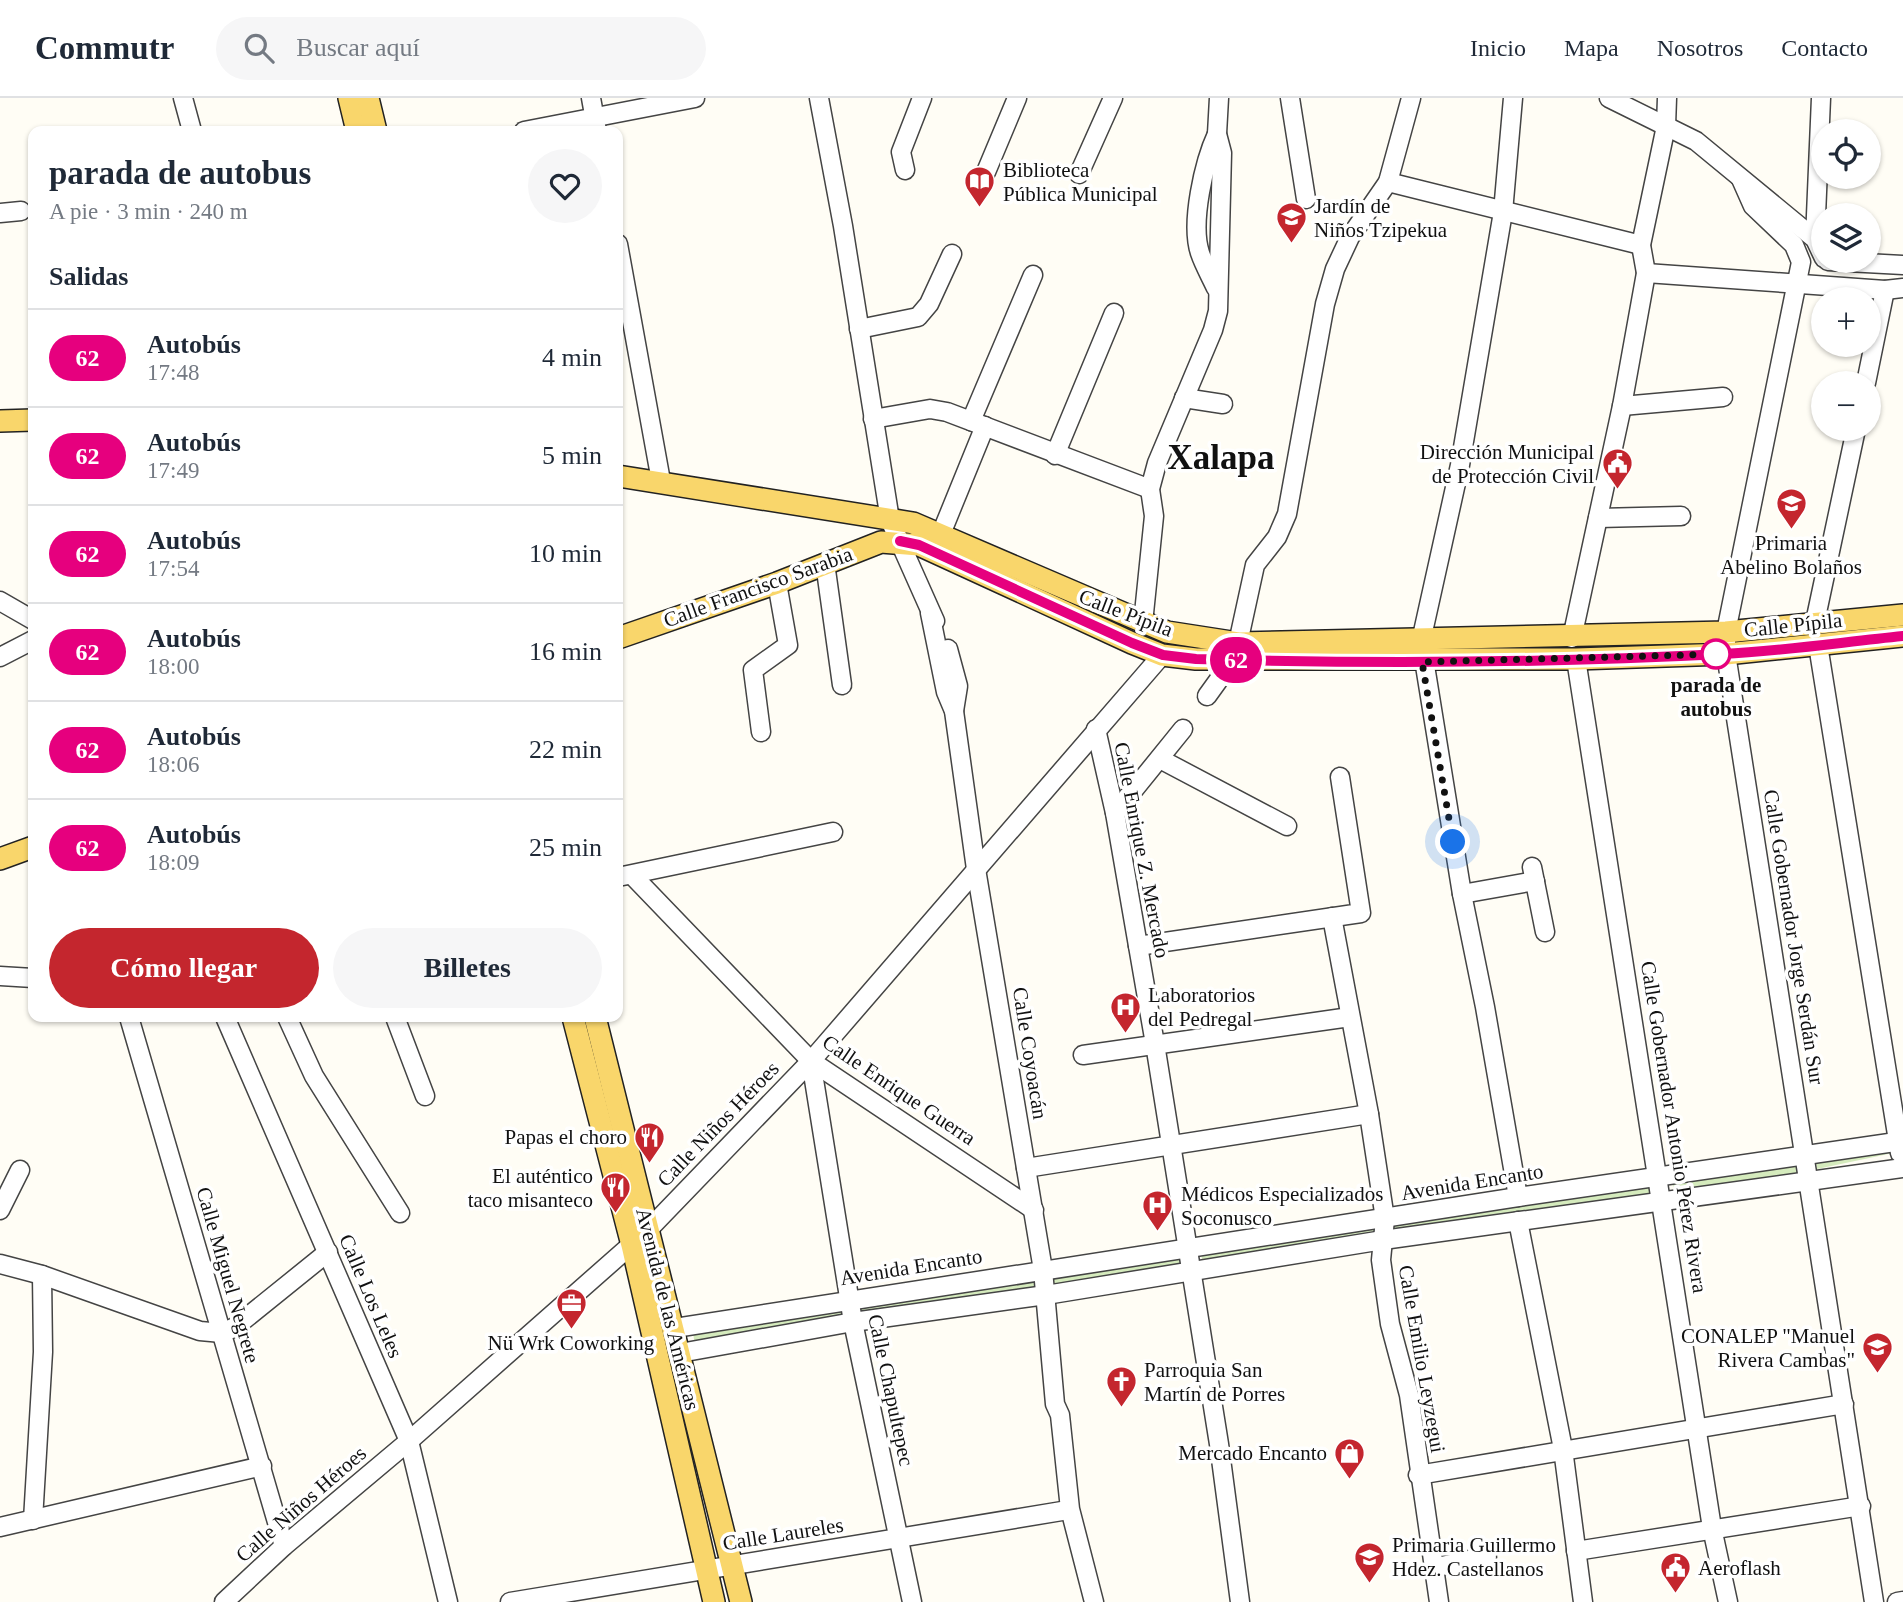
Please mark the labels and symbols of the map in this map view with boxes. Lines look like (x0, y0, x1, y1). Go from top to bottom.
place label: Biblioteca Pública Municipal (1003, 158, 1158, 206)
library icon: Biblioteca Pública Municipal (963, 165, 997, 209)
place label: Jardín de Niños Tzipekua (1314, 194, 1448, 242)
school or university icon: Jardín de Niños Tzipekua (1274, 201, 1308, 245)
district label: Xalapa (1168, 438, 1274, 477)
place label: Dirección Municipal de Protección Civil (1420, 440, 1594, 488)
public building icon: Dirección Municipal de Protección Civil (1600, 447, 1634, 491)
school or university icon: Primaria Abelino Bolaños (1774, 486, 1808, 530)
place label: Primaria Abelino Bolaños (1720, 531, 1862, 579)
street label: Calle Francisco Sarabia (660, 541, 856, 632)
street label: Calle Pípila (1076, 584, 1177, 642)
street label: Calle Pípila (1743, 608, 1844, 642)
line badge: 62 (1204, 637, 1268, 683)
marker: parada de autobus (1701, 639, 1731, 669)
place label: parada de autobus (1671, 673, 1761, 721)
street label: Calle Enrique Z. Mercado (1109, 740, 1175, 960)
street label: Calle Gobernador Jorge Serdán Sur (1759, 788, 1829, 1086)
your location (1435, 824, 1470, 859)
street label: Calle Gobernador Antonio Pérez Rivera (1636, 959, 1712, 1295)
place label: Laboratorios del Pedregal (1148, 983, 1255, 1031)
street label: Calle Coyoacán (1008, 985, 1052, 1121)
hospital icon: Laboratorios del Pedregal (1108, 990, 1142, 1034)
street label: Calle Enrique Guerra (818, 1030, 981, 1151)
street label: Calle Niños Héroes (652, 1057, 784, 1191)
restaurant icon: Papas el choro (633, 1120, 667, 1164)
place label: Papas el choro (505, 1125, 627, 1149)
street label: Avenida Encanto (1399, 1159, 1545, 1205)
place label: El auténtico taco misanteco (468, 1164, 593, 1212)
restaurant icon: El auténtico taco misanteco (599, 1171, 633, 1215)
place label: Médicos Especializados Soconusco (1181, 1182, 1383, 1230)
street label: Calle Miguel Negrete (191, 1184, 265, 1366)
hospital icon: Médicos Especializados Soconusco (1141, 1189, 1175, 1233)
street label: Avenida de las Américas (631, 1205, 705, 1413)
street label: Calle Los Leles (334, 1231, 408, 1361)
street label: Avenida Encanto (838, 1244, 984, 1290)
street label: Calle Emilio Leyzegui (1394, 1263, 1450, 1455)
office icon: Nü Wrk Coworking (554, 1286, 588, 1330)
street label: Calle Chapultepec (863, 1312, 919, 1468)
place label: CONALEP "Manuel Rivera Cambas" (1681, 1324, 1855, 1372)
place label: Nü Wrk Coworking (488, 1331, 655, 1355)
school or university icon: CONALEP "Manuel Rivera Cambas" (1861, 1331, 1895, 1375)
place label: Parroquia San Martín de Porres (1144, 1358, 1285, 1406)
church icon: Parroquia San Martín de Porres (1104, 1365, 1138, 1409)
shop icon: Mercado Encanto (1333, 1436, 1367, 1480)
street label: Calle Niños Héroes (231, 1441, 371, 1567)
place label: Mercado Encanto (1178, 1441, 1327, 1465)
street label: Calle Laureles (721, 1513, 845, 1555)
place label: Primaria Guillermo Hdez. Castellanos (1392, 1533, 1556, 1581)
school or university icon: Primaria Guillermo Hdez. Castellanos (1352, 1540, 1386, 1584)
public building icon: Aeroflash (1658, 1551, 1692, 1595)
place label: Aeroflash (1698, 1556, 1781, 1580)

